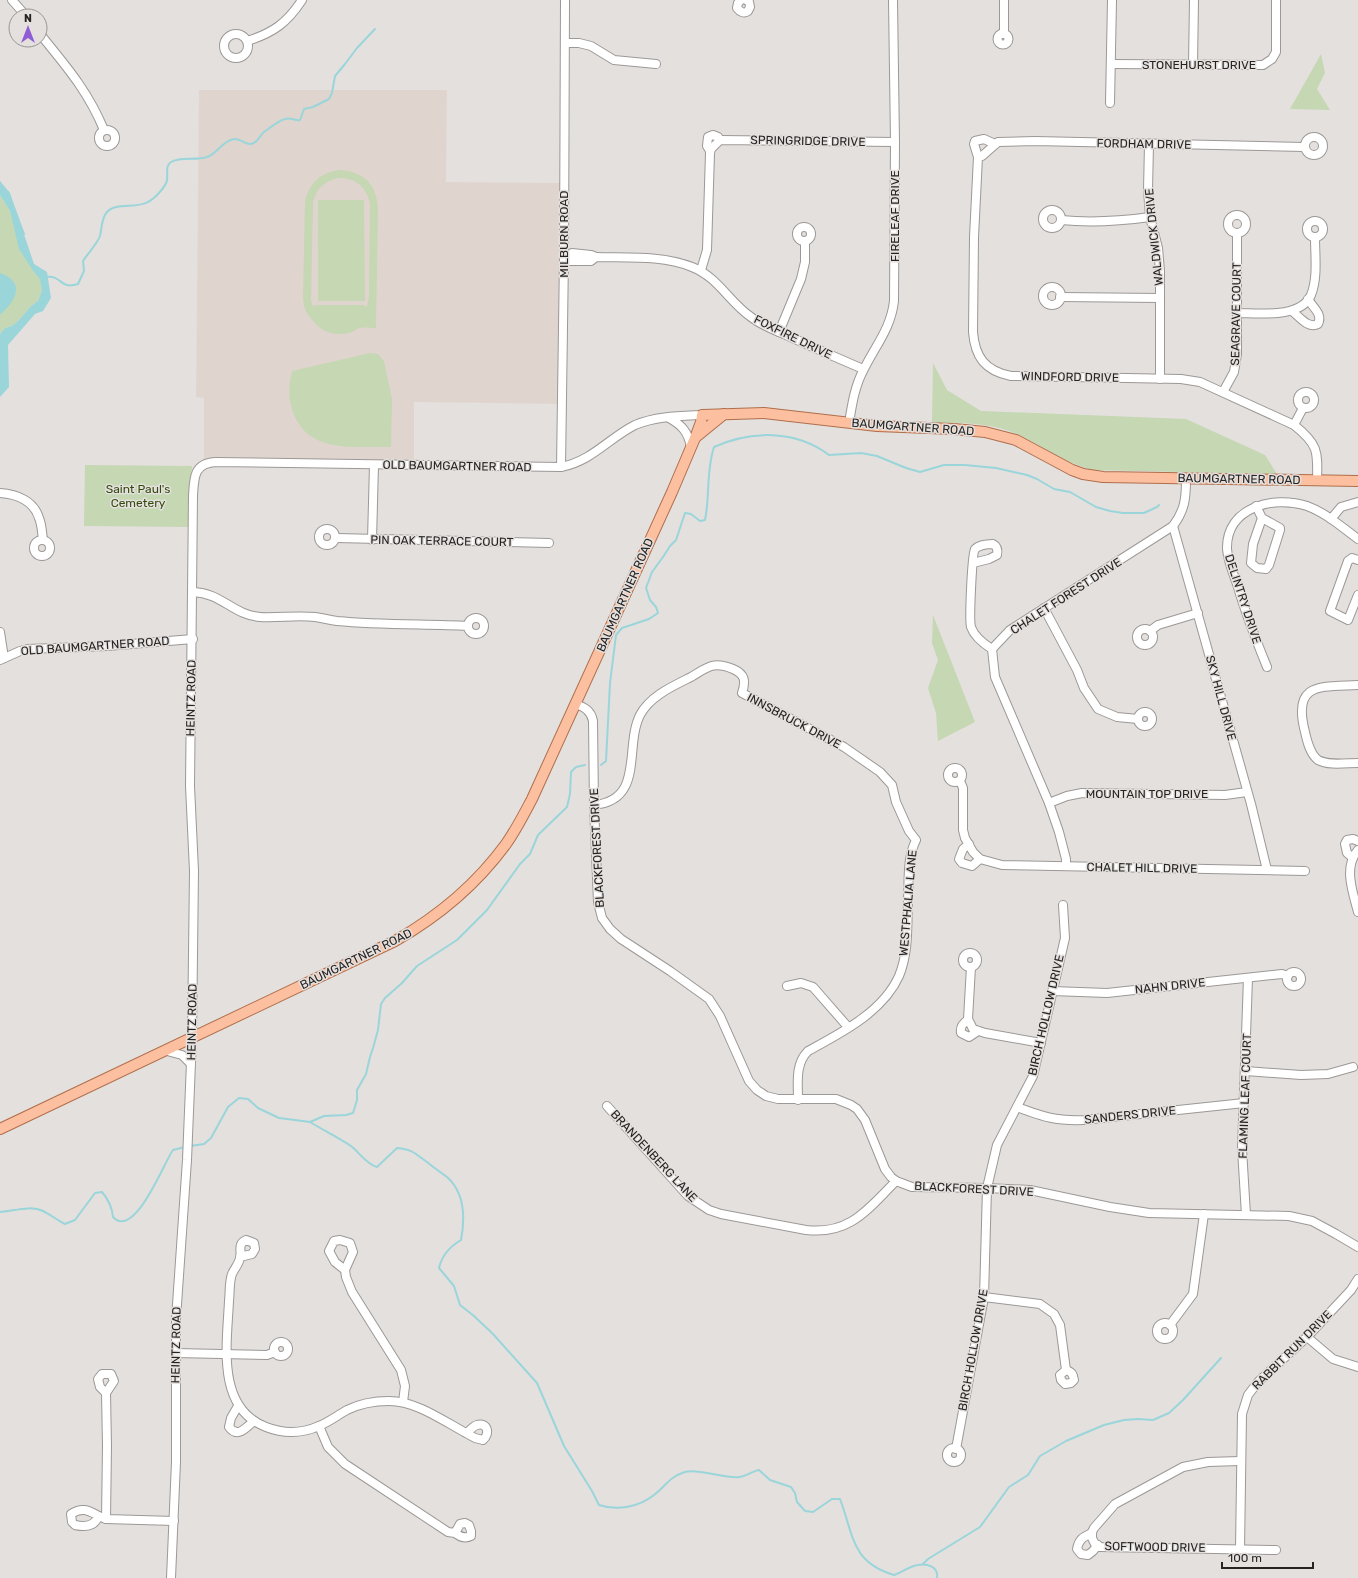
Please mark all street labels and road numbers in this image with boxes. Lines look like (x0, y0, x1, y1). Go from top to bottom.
street label: STONEHURST DRIVE (1142, 58, 1256, 72)
street label: SPRINGRIDGE DRIVE (750, 133, 866, 149)
street label: FORDHAM DRIVE (1096, 136, 1192, 152)
street label: FIRELEAF DRIVE (888, 170, 902, 262)
street label: WALDWICK DRIVE (1142, 188, 1166, 286)
street label: MILBURN ROAD (557, 190, 571, 278)
street label: SEAGRAVE COURT (1228, 262, 1244, 366)
street label: FOXFIRE DRIVE (752, 312, 834, 362)
street label: WINDFORD DRIVE (1021, 369, 1119, 385)
street label: BAUMGARTNER ROAD (851, 416, 975, 438)
street label: OLD BAUMGARTNER ROAD (382, 458, 532, 474)
street label: BAUMGARTNER ROAD (1177, 471, 1301, 487)
street label: PIN OAK TERRACE COURT (370, 533, 514, 549)
street label: BAUMGARTNER ROAD (594, 536, 656, 654)
street label: DELINTRY DRIVE (1222, 552, 1264, 646)
street label: CHALET FOREST DRIVE (1008, 555, 1124, 637)
street label: OLD BAUMGARTNER ROAD (20, 634, 170, 658)
street label: SKY HILL DRIVE (1203, 654, 1239, 742)
street label: HEINTZ ROAD (183, 660, 199, 736)
street label: INNSBRUCK DRIVE (745, 690, 843, 752)
street label: MOUNTAIN TOP DRIVE (1086, 787, 1208, 801)
street label: BLACKFOREST DRIVE (587, 788, 607, 908)
street label: WESTPHALIA LANE (896, 849, 920, 957)
street label: CHALET HILL DRIVE (1087, 860, 1197, 876)
street label: BAUMGARTNER ROAD (298, 926, 414, 992)
street label: BIRCH HOLLOW DRIVE (1025, 953, 1067, 1077)
street label: NAHN DRIVE (1134, 975, 1206, 997)
street label: HEINTZ ROAD (184, 984, 200, 1060)
street label: FLAMING LEAF COURT (1236, 1033, 1254, 1159)
street label: SANDERS DRIVE (1083, 1103, 1177, 1127)
street label: BRANDENBERG LANE (608, 1107, 700, 1205)
street label: BLACKFOREST DRIVE (914, 1179, 1034, 1199)
street label: BIRCH HOLLOW DRIVE (955, 1288, 991, 1412)
street label: HEINTZ ROAD (168, 1307, 184, 1383)
street label: RABBIT RUN DRIVE (1249, 1307, 1335, 1393)
street label: SOFTWOOD DRIVE (1104, 1539, 1206, 1555)

